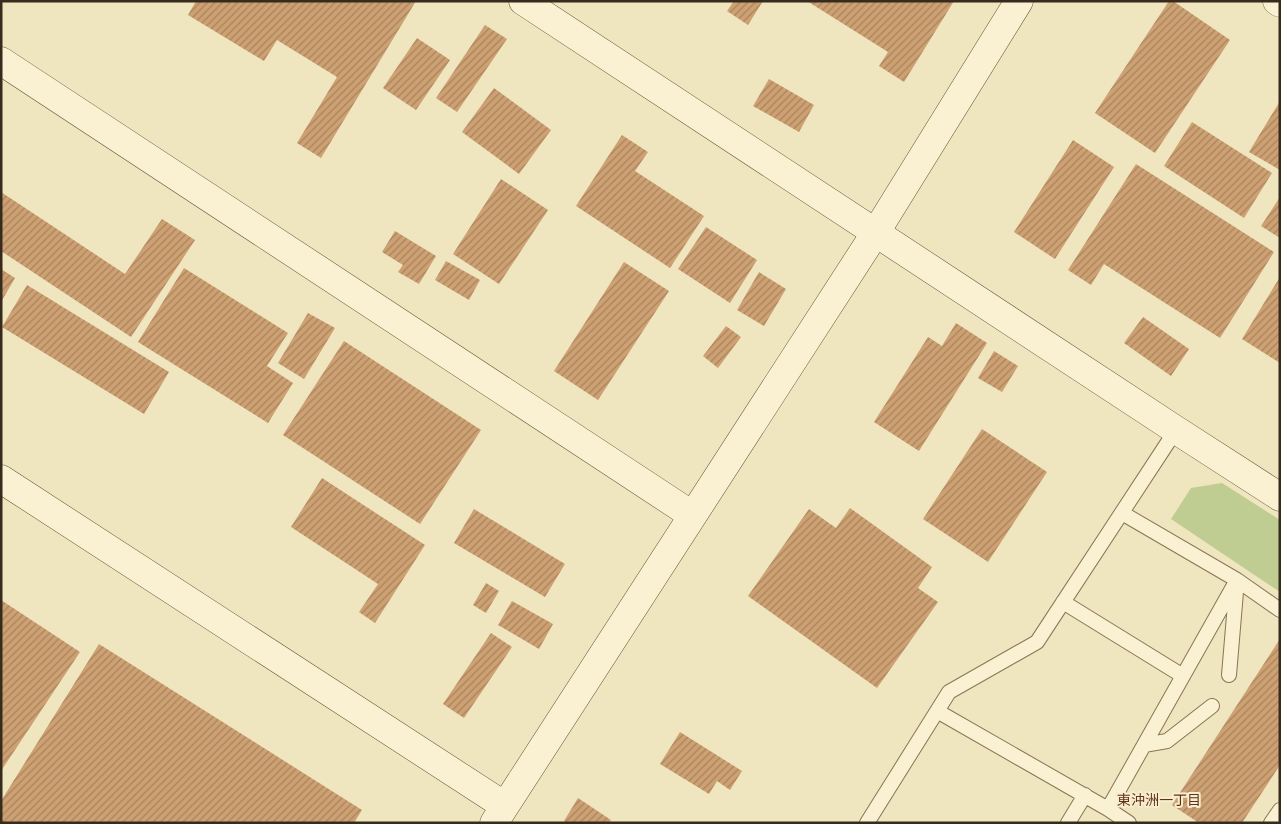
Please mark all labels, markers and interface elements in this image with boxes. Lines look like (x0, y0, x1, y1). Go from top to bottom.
district label: 東沖洲一丁目 (1117, 792, 1201, 809)

